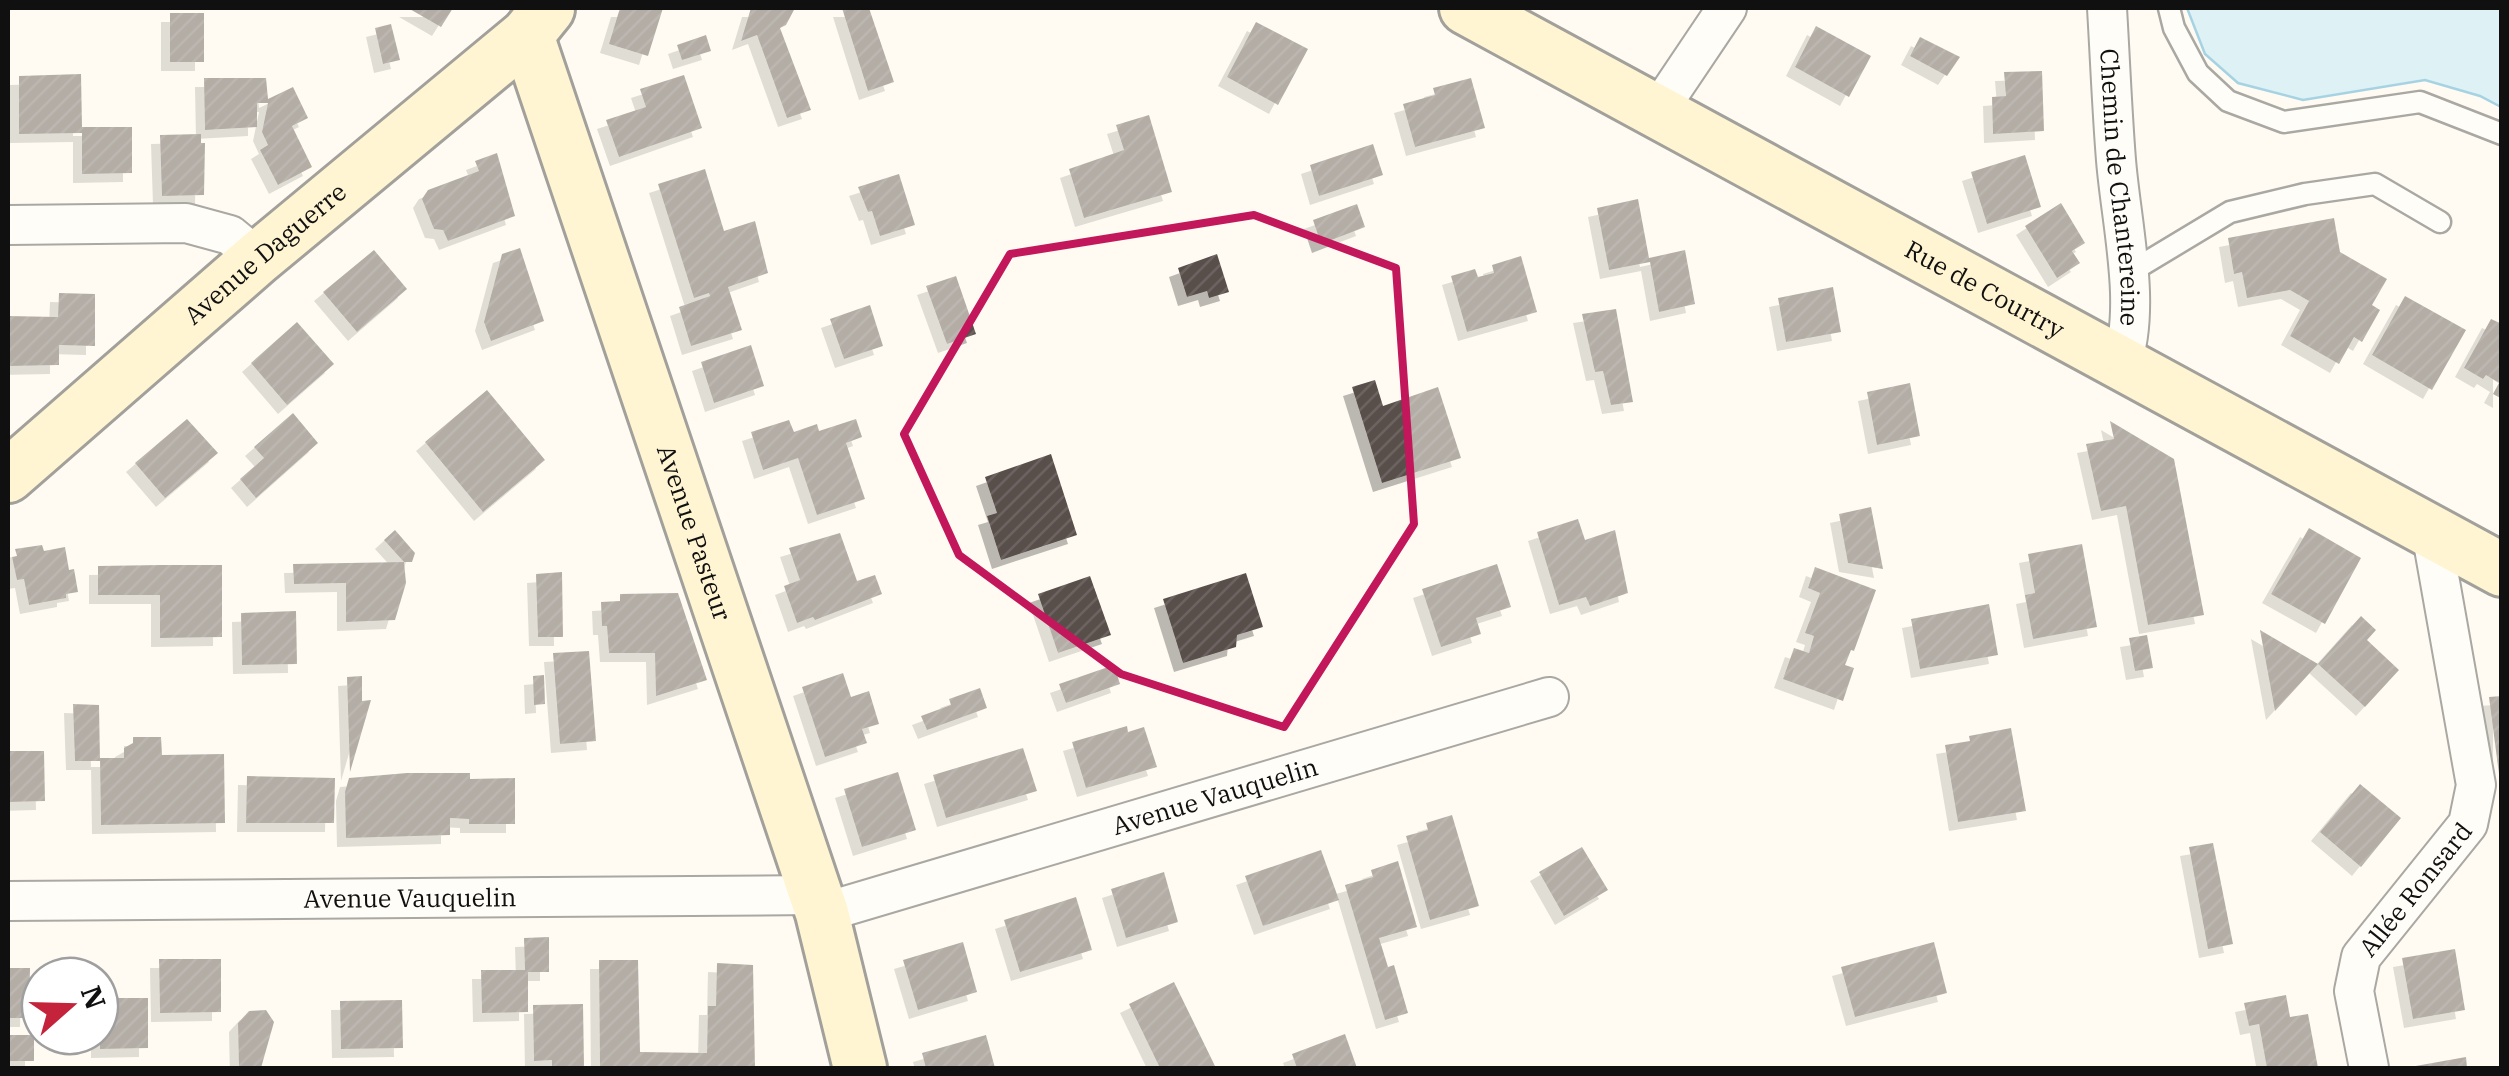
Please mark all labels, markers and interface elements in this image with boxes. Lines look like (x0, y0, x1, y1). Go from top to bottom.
street label: Chemin de Chantereine (2093, 48, 2147, 327)
street label: Avenue Daguerre (177, 175, 353, 331)
street label: Rue de Courtry (1899, 232, 2071, 346)
street label: Avenue Pasteur (650, 440, 740, 625)
street label: Avenue Vauquelin (1108, 750, 1322, 842)
street label: Allée Ronsard (2351, 815, 2479, 963)
street label: Avenue Vauquelin (303, 880, 517, 915)
north arrow (20, 956, 120, 1056)
text: N (73, 981, 115, 1014)

